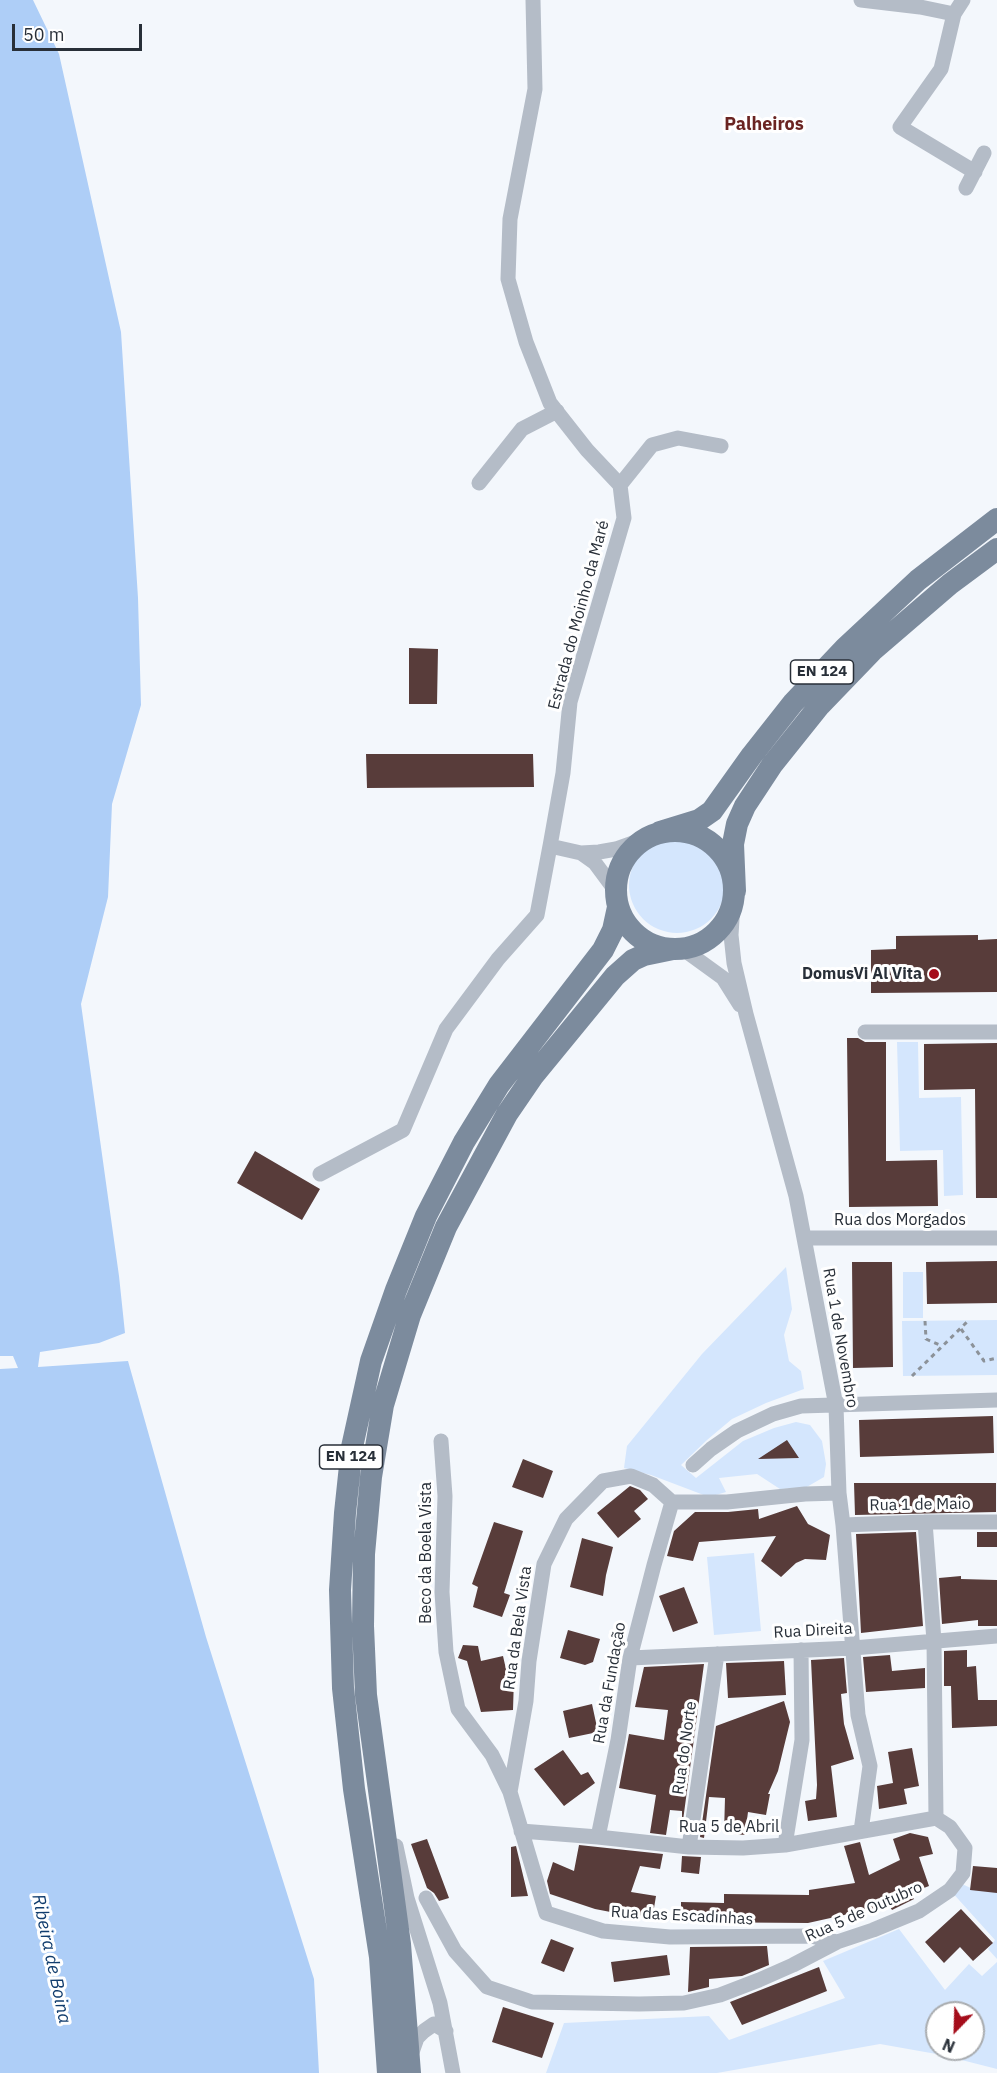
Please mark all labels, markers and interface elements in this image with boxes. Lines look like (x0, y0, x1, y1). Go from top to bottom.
scale bar (15, 12, 146, 50)
text: 50 m (23, 23, 65, 46)
district label: Palheiros (724, 114, 804, 136)
street label: Estrada do Moinho da Maré (544, 518, 614, 712)
road number: EN 124 (790, 660, 854, 684)
place label: DomusVi Al Vita (802, 964, 922, 984)
marker: DomusVi Al Vita (927, 967, 941, 981)
street label: Rua dos Morgados (834, 1210, 966, 1230)
street label: Rua 1 de Novembro (818, 1267, 862, 1409)
road number: EN 124 (320, 1445, 382, 1469)
street label: Beco da Boela Vista (416, 1482, 436, 1624)
street label: Rua 1 de Maio (869, 1495, 971, 1515)
street label: Rua da Bela Vista (500, 1565, 536, 1691)
street label: Rua Direita (773, 1619, 853, 1643)
street label: Rua da Fundação (590, 1621, 630, 1745)
street label: Rua do Norte (669, 1700, 701, 1796)
street label: Rua 5 de Abril (679, 1817, 779, 1837)
street label: Rua 5 de Outubro (803, 1878, 925, 1946)
water label: Ribeira de Boina (27, 1892, 75, 2026)
street label: Rua das Escadinhas (610, 1903, 754, 1929)
north arrow (925, 2001, 985, 2061)
text: N (940, 2034, 958, 2057)

